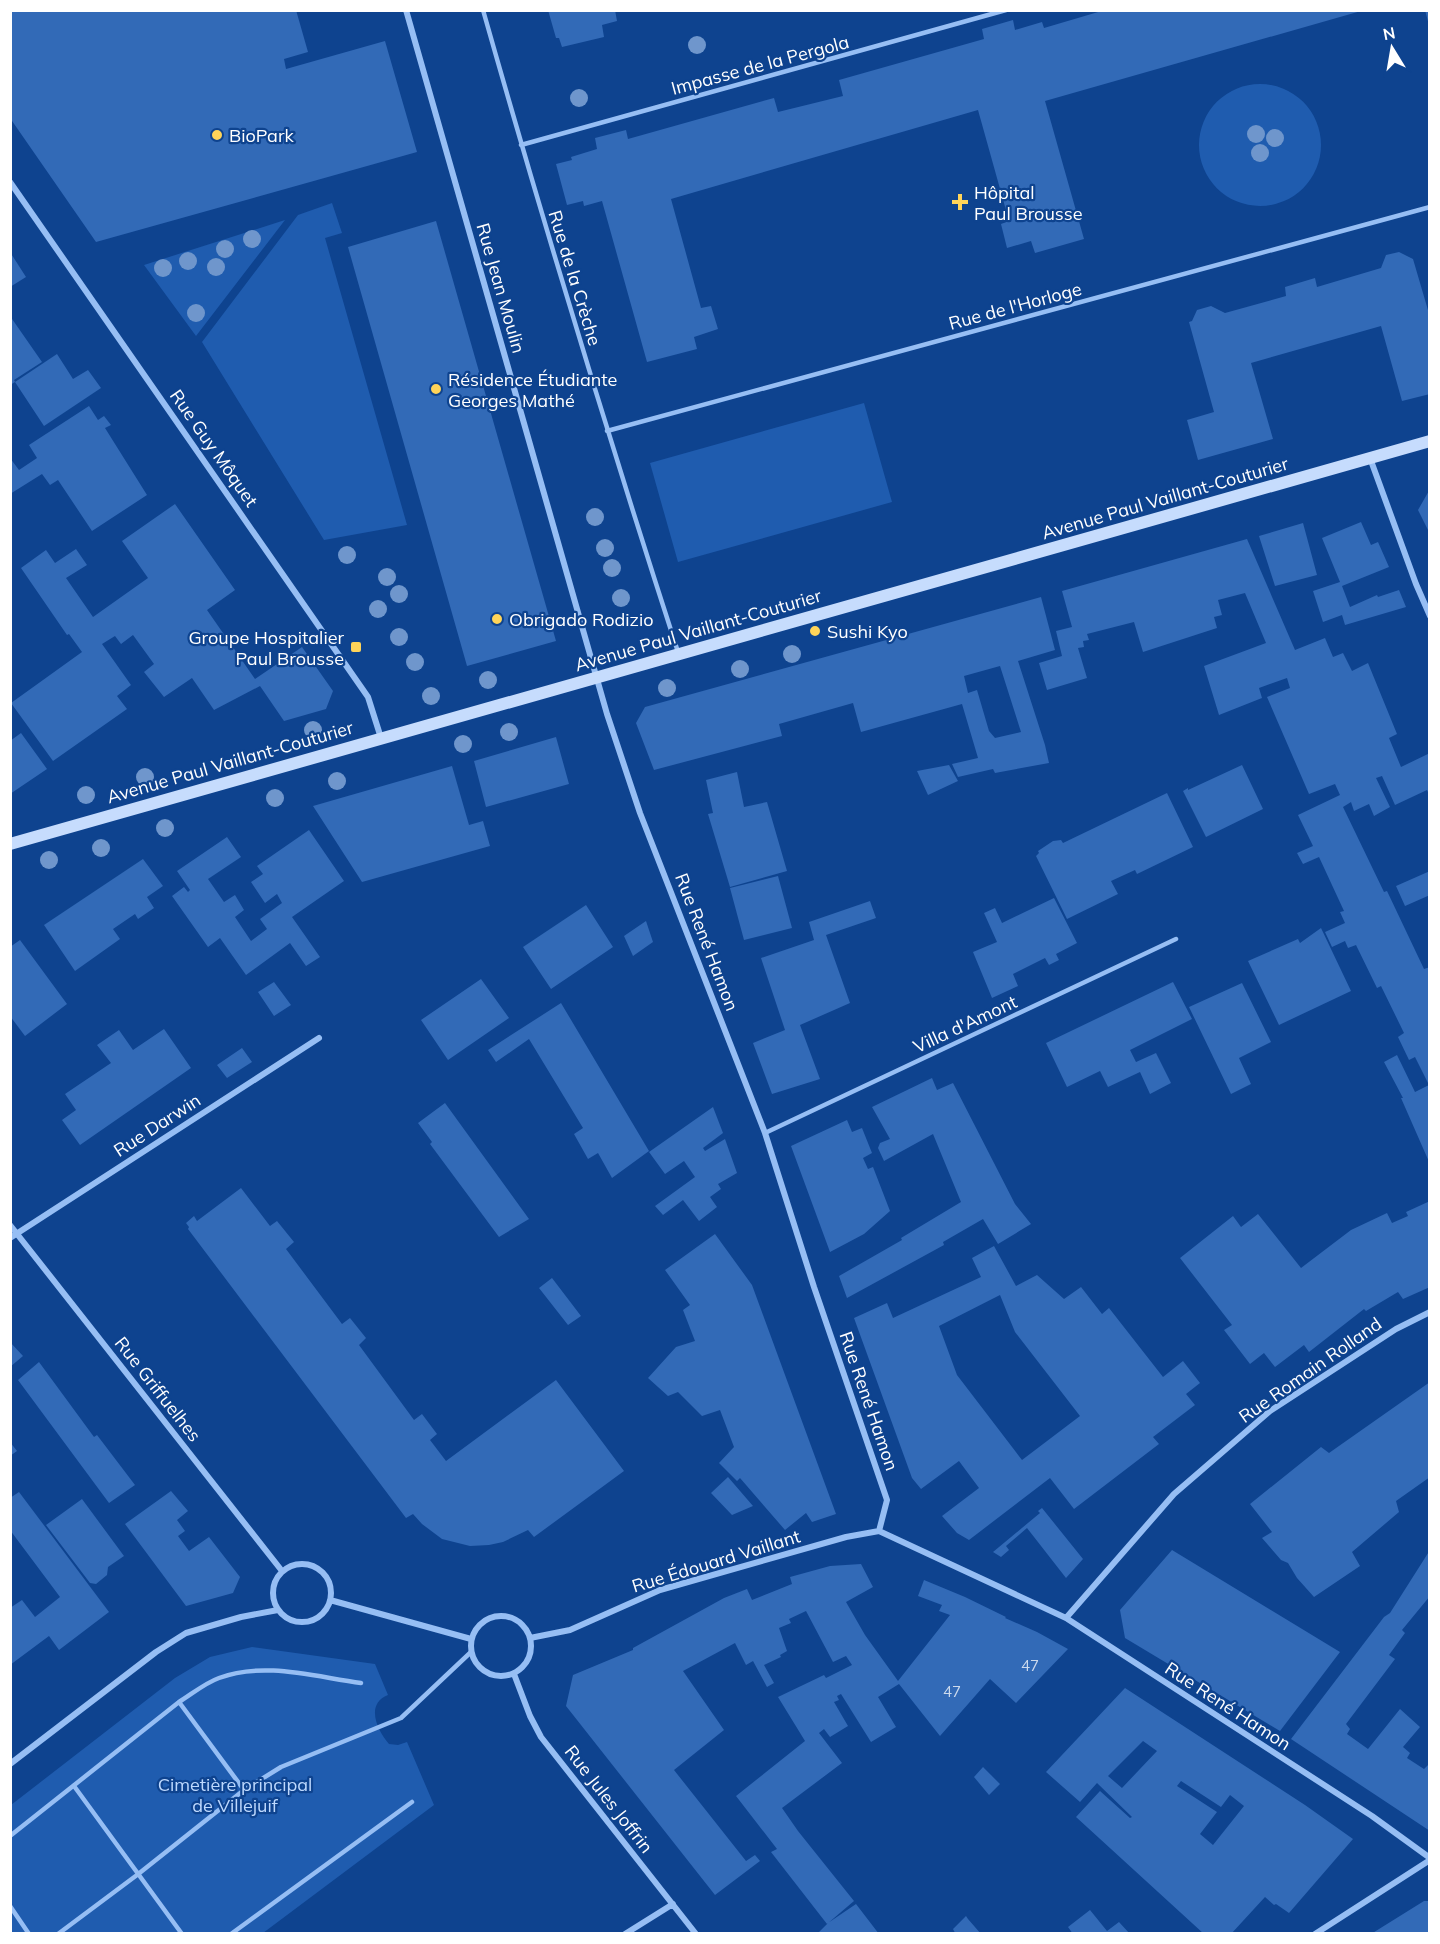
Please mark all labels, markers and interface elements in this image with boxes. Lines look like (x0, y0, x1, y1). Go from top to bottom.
north arrow (1362, 18, 1422, 78)
text: N (1381, 22, 1397, 44)
street label: Impasse de la Pergola (669, 30, 851, 100)
place label: BioPark (229, 124, 294, 147)
marker: BioPark (210, 128, 224, 142)
place label: Hôpital Paul Brousse (974, 181, 1082, 225)
marker: Hôpital Paul Brousse (951, 193, 969, 211)
street label: Rue de la Crèche (544, 208, 606, 348)
street label: Rue Jean Moulin (471, 220, 531, 356)
street label: Rue de l'Horloge (946, 277, 1084, 335)
place label: Résidence Étudiante Georges Mathé (448, 368, 617, 412)
marker: Résidence Étudiante Georges Mathé (429, 382, 443, 396)
street label: Rue Guy Môquet (165, 385, 263, 511)
street label: Avenue Paul Vaillant-Couturier (1039, 452, 1291, 544)
street label: Avenue Paul Vaillant-Couturier (572, 584, 824, 676)
place label: Obrigado Rodizio (509, 608, 653, 631)
marker: Obrigado Rodizio (490, 612, 504, 626)
place label: Sushi Kyo (827, 620, 908, 643)
marker: Sushi Kyo (808, 624, 822, 638)
place label: Groupe Hospitalier Paul Brousse (188, 626, 344, 670)
marker: Groupe Hospitalier Paul Brousse (349, 640, 363, 654)
street label: Avenue Paul Vaillant-Couturier (104, 716, 356, 808)
street label: Rue René Hamon (670, 870, 744, 1014)
street label: Villa d'Amont (909, 990, 1021, 1058)
street label: Rue Darwin (109, 1088, 205, 1162)
street label: Rue Romain Rolland (1234, 1312, 1386, 1428)
street label: Rue René Hamon (834, 1328, 904, 1474)
street label: Rue Griffuelhes (110, 1332, 206, 1446)
street label: Rue Édouard Vaillant (629, 1524, 803, 1598)
house number: 47 (1021, 1656, 1039, 1675)
street label: Rue René Hamon (1161, 1657, 1295, 1755)
house number: 47 (943, 1682, 961, 1701)
street label: Rue Jules Joffrin (560, 1740, 658, 1858)
park label: Cimetière principal de Villejuif (158, 1773, 312, 1817)

